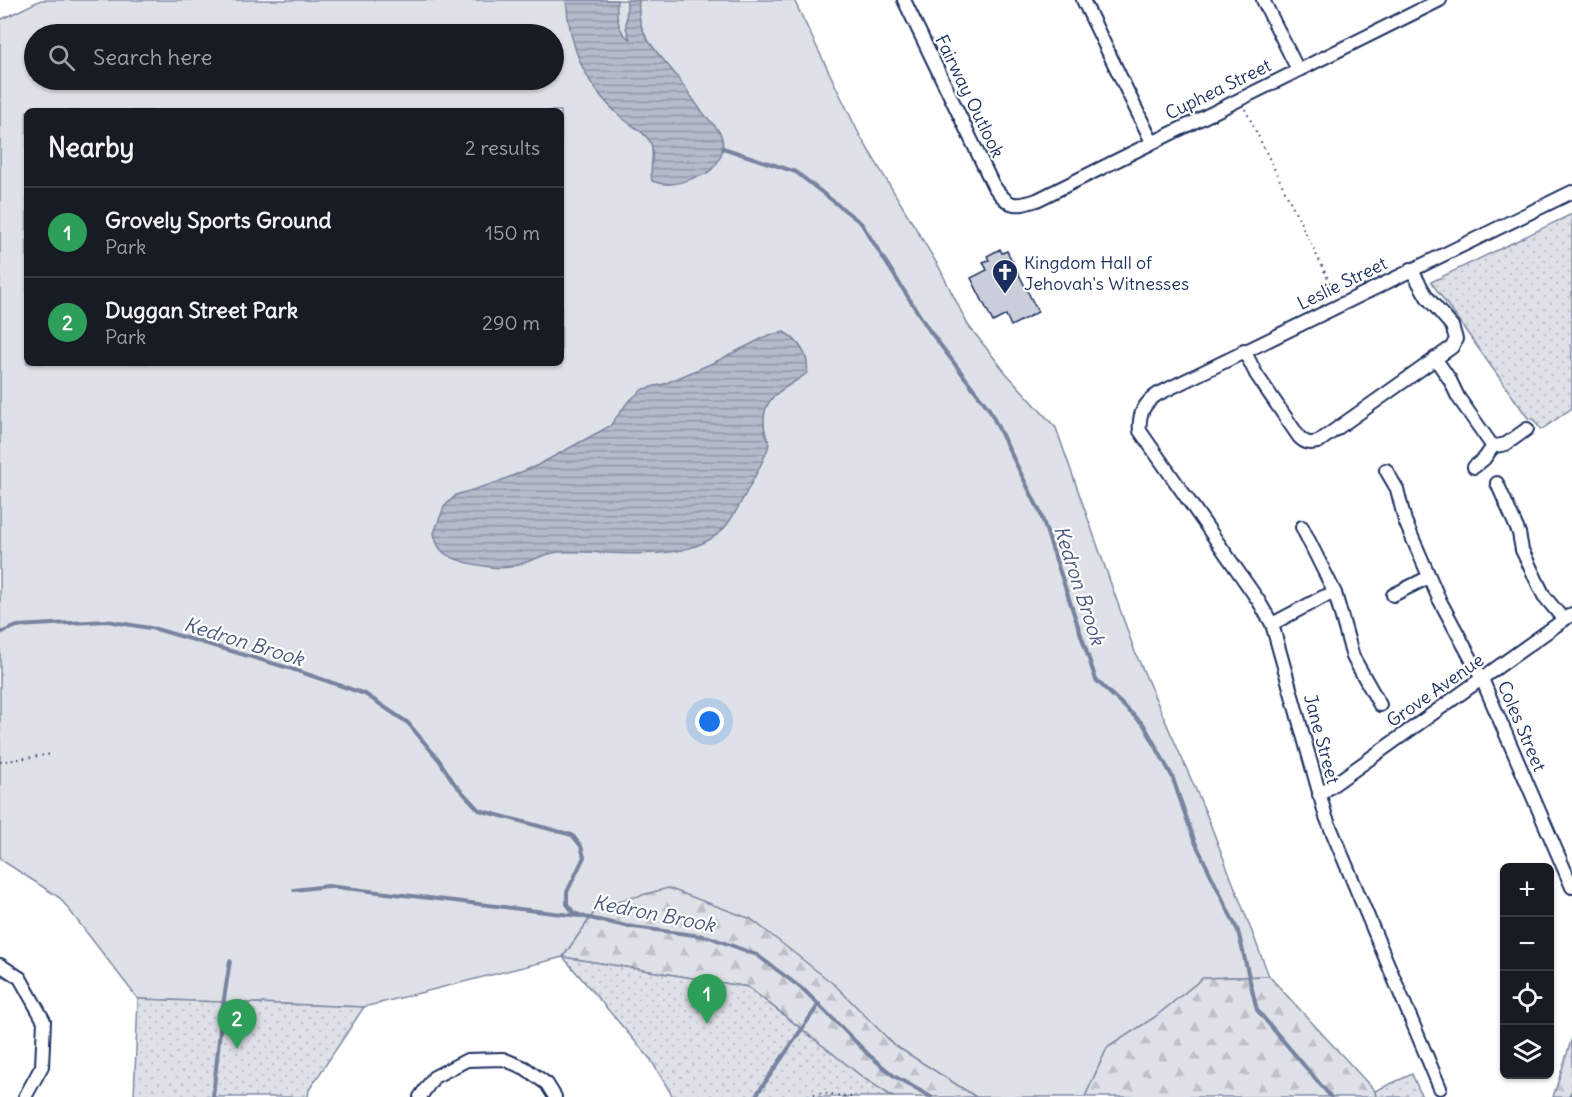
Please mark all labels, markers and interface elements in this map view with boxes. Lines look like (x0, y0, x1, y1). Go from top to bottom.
search box (24, 24, 564, 90)
street label: Fairway Outlook (930, 31, 1010, 161)
icon: search (45, 41, 78, 74)
text: Search here (93, 43, 212, 71)
street label: Cuphea Street (1161, 53, 1275, 125)
text: Nearby (48, 131, 134, 164)
text: 2 results (465, 135, 540, 160)
text: Grovely Sports Ground (105, 206, 332, 234)
text: 1 (64, 220, 71, 245)
text: 150 m (485, 220, 540, 245)
text: Park (105, 234, 146, 259)
place label: Kingdom Hall of Jehovah's Witnesses (1024, 251, 1189, 295)
street label: Leslie Street (1293, 251, 1391, 315)
church icon: Kingdom Hall of Jehovah's Witnesses (990, 257, 1020, 295)
text: Duggan Street Park (105, 296, 298, 324)
text: 2 (62, 310, 73, 335)
text: 290 m (482, 310, 540, 335)
text: Park (105, 324, 146, 349)
water label: Kedron Brook (1049, 522, 1112, 649)
water label: Kedron Brook (181, 611, 309, 672)
street label: Grove Avenue (1382, 648, 1488, 732)
street label: Coles Street (1493, 677, 1551, 775)
street label: Jane Street (1299, 692, 1345, 786)
your location (695, 707, 724, 736)
map controls (1500, 863, 1554, 1079)
button: + (1500, 863, 1554, 917)
water label: Kedron Brook (591, 889, 719, 937)
button: − (1500, 917, 1554, 971)
button: locate (1500, 971, 1554, 1025)
pin: 1 (688, 974, 726, 1024)
pin: 2 (218, 1000, 256, 1049)
button: layers (1500, 1025, 1554, 1079)

